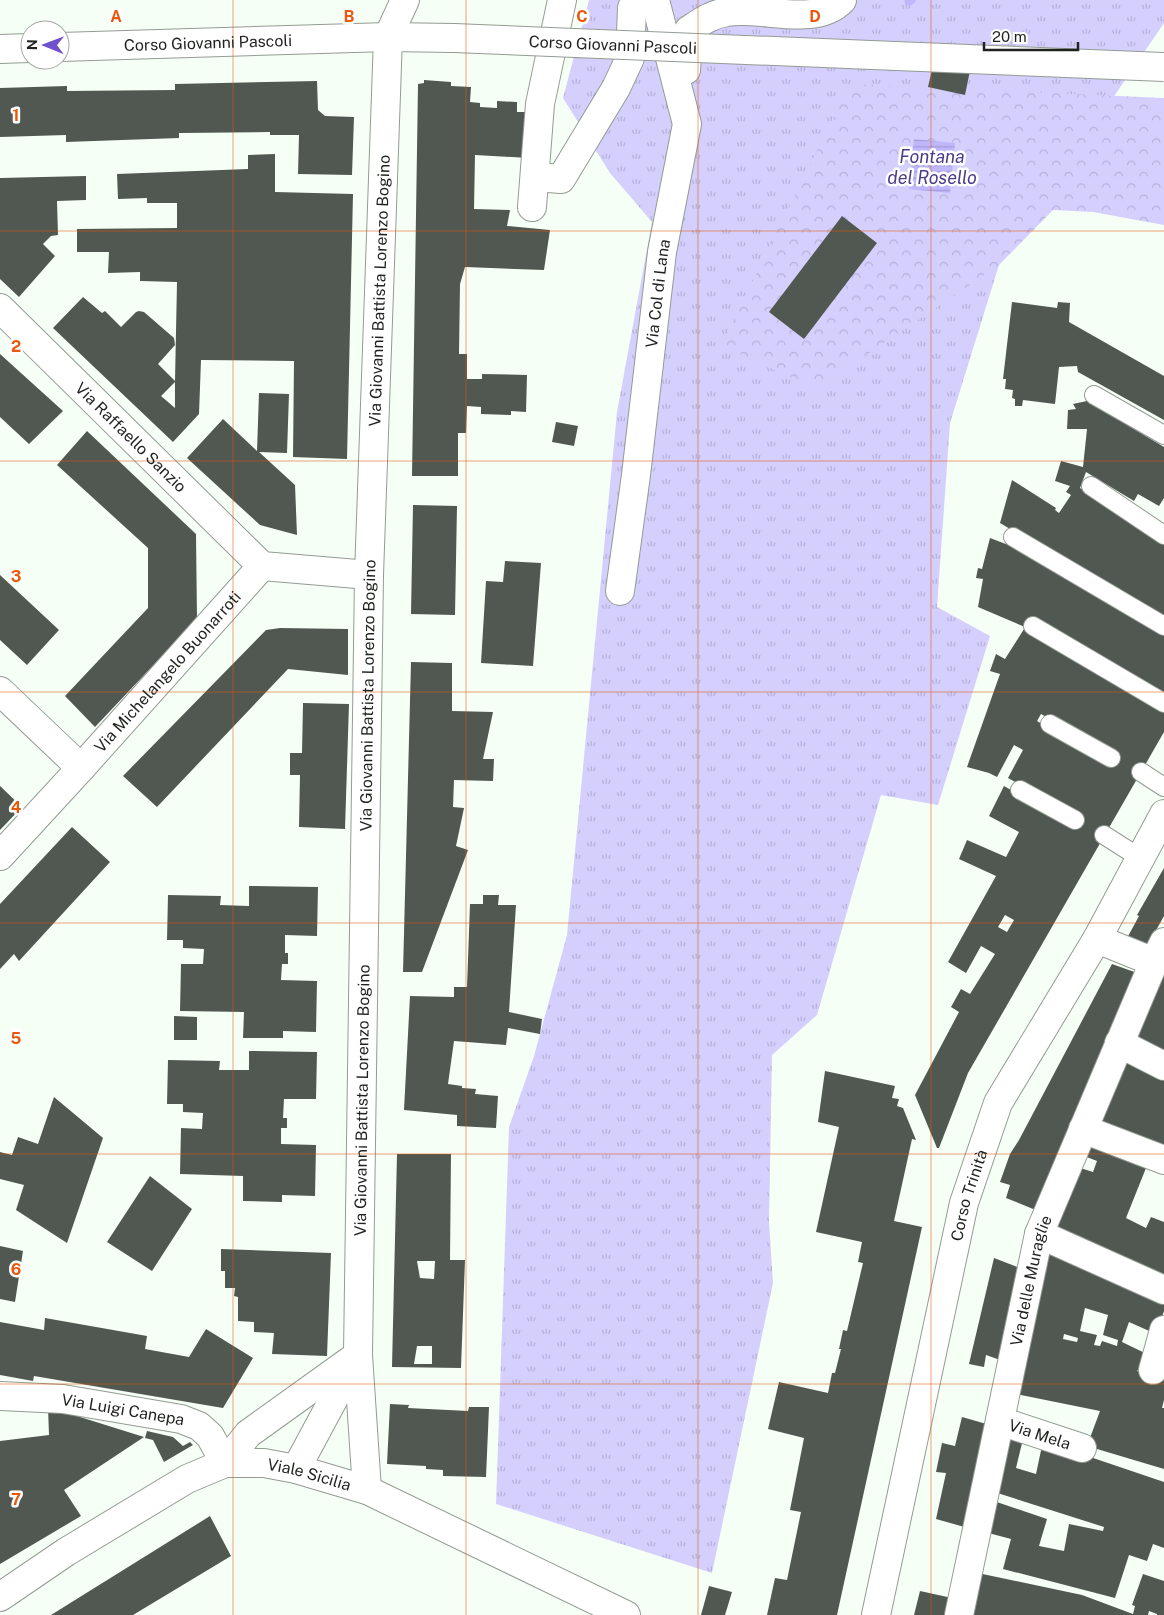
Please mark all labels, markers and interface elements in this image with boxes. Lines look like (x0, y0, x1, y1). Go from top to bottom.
text: A (110, 7, 122, 26)
text: B (344, 7, 355, 26)
text: C (576, 7, 588, 26)
text: D (809, 7, 821, 26)
north arrow (20, 20, 70, 70)
scale bar (984, 20, 1078, 52)
text: 20 m (992, 28, 1027, 45)
street label: Corso Giovanni Pascoli (124, 30, 292, 55)
street label: Corso Giovanni Pascoli (528, 32, 697, 57)
text: N (24, 39, 40, 50)
text: 1 (13, 106, 19, 125)
water label: Fontana del Rosello (887, 146, 977, 188)
street label: Via Giovanni Battista Lorenzo Bogino (365, 154, 393, 427)
street label: Via Col di Lana (641, 237, 674, 349)
text: 2 (11, 337, 21, 356)
street label: Via Raffaello Sanzio (72, 378, 191, 496)
street label: Via Giovanni Battista Lorenzo Bogino (356, 559, 379, 831)
text: 3 (11, 567, 21, 586)
street label: Via Michelangelo Buonarroti (90, 587, 244, 756)
text: 4 (11, 798, 22, 817)
street label: Via Giovanni Battista Lorenzo Bogino (350, 964, 373, 1236)
text: 5 (11, 1029, 22, 1048)
street label: Corso Trinità (947, 1147, 991, 1243)
street label: Via delle Muraglie (1006, 1212, 1055, 1348)
text: 6 (11, 1260, 21, 1279)
street label: Via Luigi Canepa (60, 1389, 186, 1429)
street label: Via Mela (1006, 1415, 1073, 1453)
street label: Viale Sicilia (266, 1454, 353, 1494)
text: 7 (11, 1490, 21, 1509)

